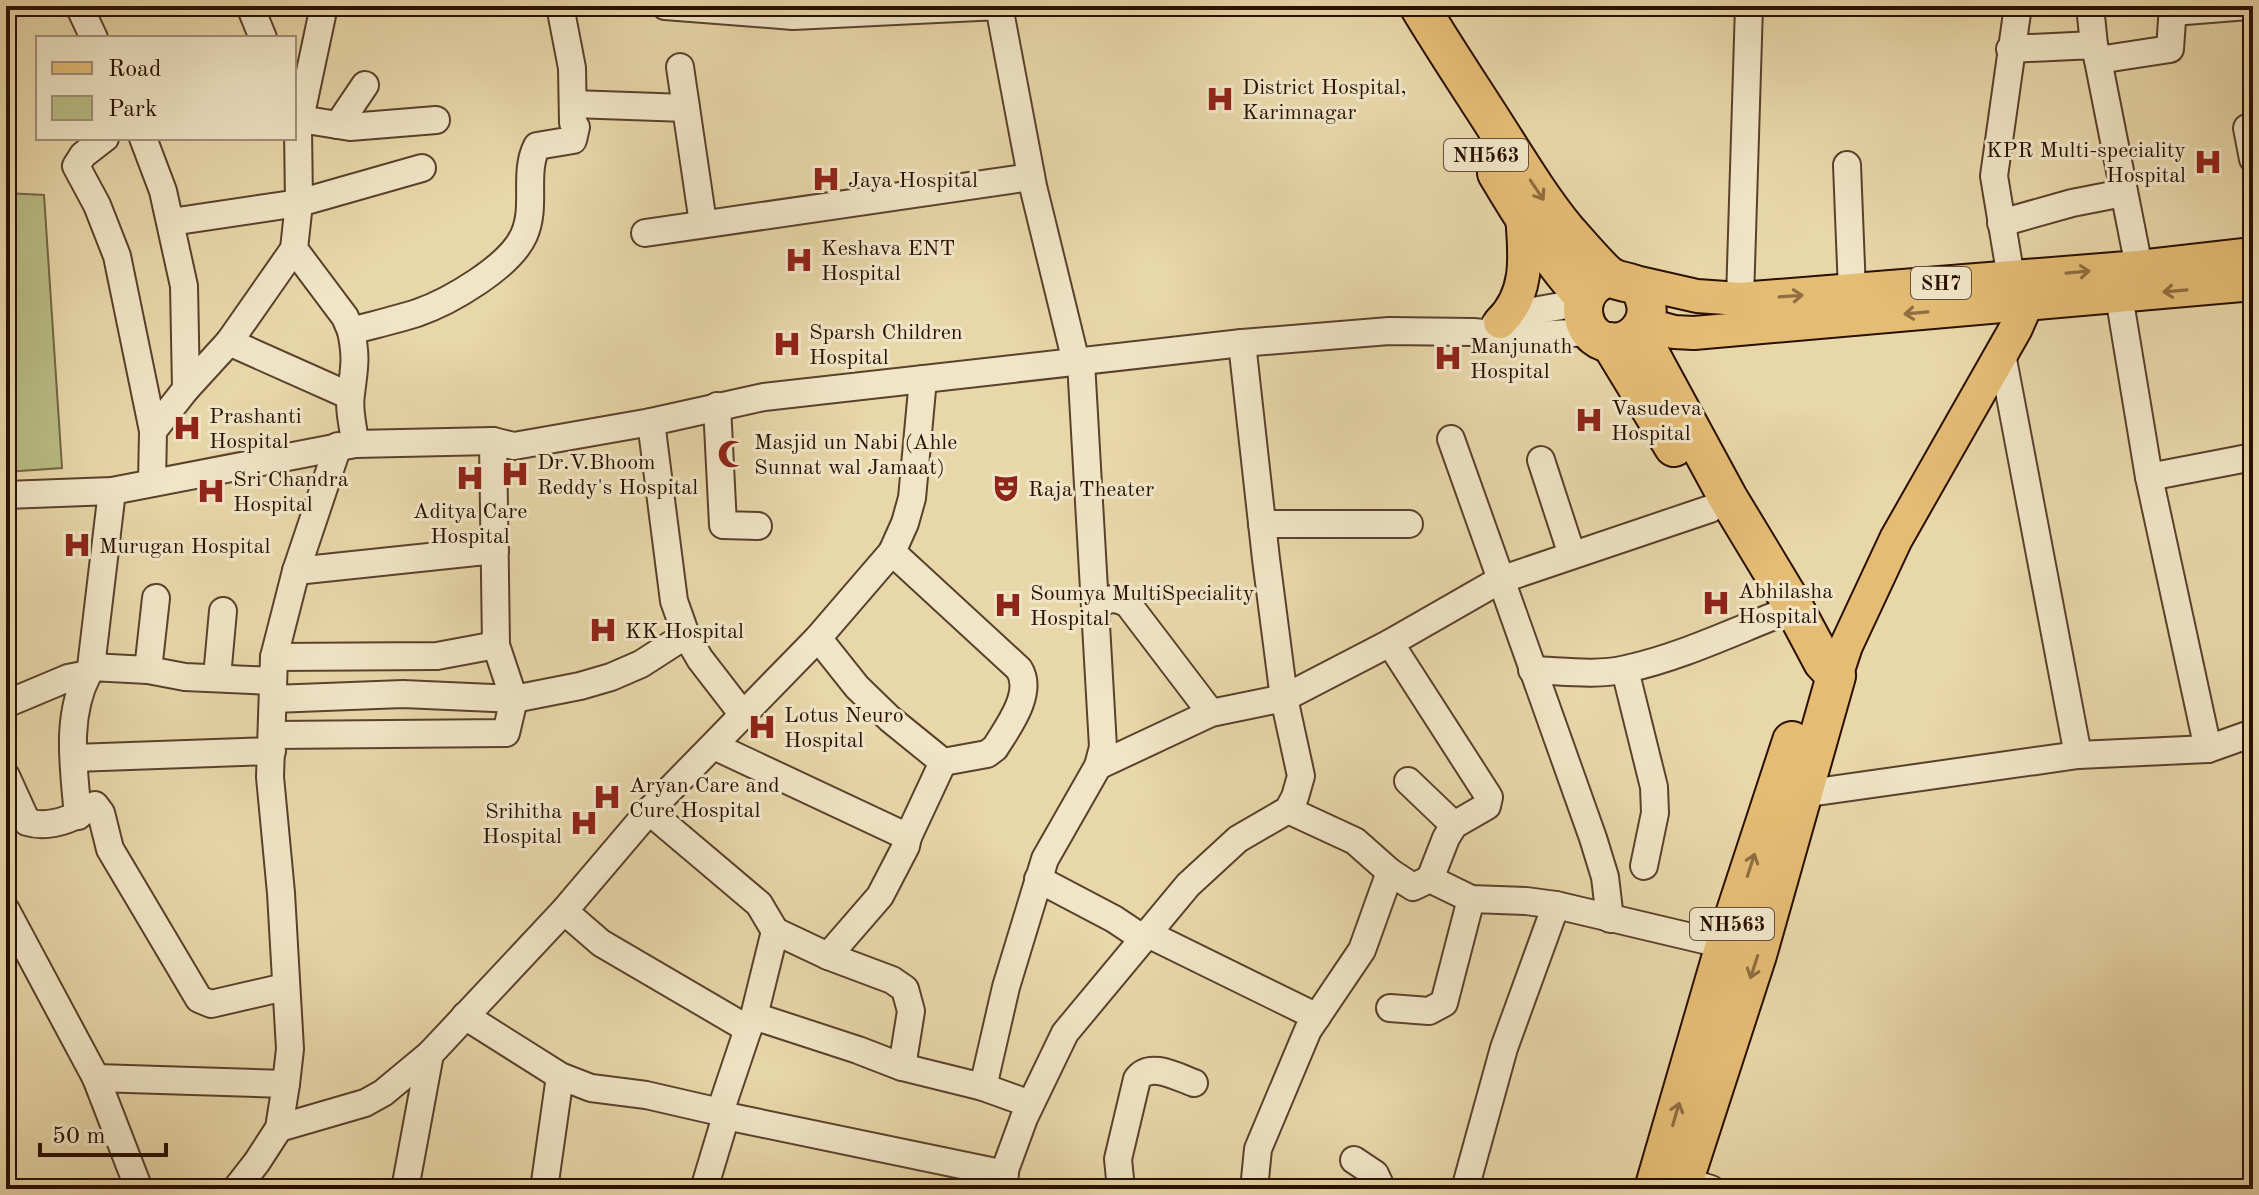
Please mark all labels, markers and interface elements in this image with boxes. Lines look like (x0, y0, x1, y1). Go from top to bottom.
legend (36, 36, 296, 140)
text: Road (108, 58, 161, 82)
place label: District Hospital, Karimnagar (1242, 77, 1407, 124)
hospital icon: District Hospital, Karimnagar (1205, 84, 1235, 114)
text: Park (108, 98, 157, 122)
road number: NH563 (1444, 139, 1528, 171)
place label: KPR Multi-speciality Hospital (1986, 140, 2186, 187)
hospital icon: KPR Multi-speciality Hospital (2193, 147, 2223, 177)
hospital icon: Jaya Hospital (811, 164, 841, 194)
place label: Jaya Hospital (848, 170, 978, 192)
one-way arrow (1529, 178, 1545, 200)
place label: Keshava ENT Hospital (821, 238, 955, 285)
hospital icon: Keshava ENT Hospital (784, 245, 814, 275)
one-way arrow (2064, 264, 2091, 279)
road number: SH7 (1911, 267, 1971, 299)
one-way arrow (2162, 284, 2189, 299)
one-way arrow (1777, 288, 1804, 303)
one-way arrow (1903, 306, 1930, 321)
place label: Sparsh Children Hospital (809, 322, 963, 369)
hospital icon: Sparsh Children Hospital (772, 329, 802, 359)
place label: Manjunath Hospital (1470, 336, 1572, 383)
hospital icon: Manjunath Hospital (1433, 343, 1463, 373)
place label: Vasudeva Hospital (1611, 398, 1702, 445)
hospital icon: Vasudeva Hospital (1574, 405, 1604, 435)
place label: Prashanti Hospital (209, 406, 302, 453)
hospital icon: Prashanti Hospital (172, 413, 202, 443)
place label: Masjid un Nabi (Ahle Sunnat wal Jamaat) (754, 432, 957, 479)
mosque icon: Masjid un Nabi (Ahle Sunnat wal Jamaat) (717, 439, 747, 469)
place label: Dr.V.Bhoom Reddy's Hospital (537, 452, 698, 499)
hospital icon: Dr.V.Bhoom Reddy's Hospital (500, 459, 530, 489)
hospital icon: Aditya Care Hospital (455, 463, 485, 493)
place label: Sri Chandra Hospital (233, 469, 349, 516)
theatre icon: Raja Theater (991, 473, 1021, 503)
hospital icon: Sri Chandra Hospital (196, 476, 226, 506)
place label: Raja Theater (1028, 479, 1154, 501)
place label: Aditya Care Hospital (413, 501, 527, 548)
hospital icon: Murugan Hospital (62, 530, 92, 560)
place label: Murugan Hospital (99, 536, 270, 558)
place label: Abhilasha Hospital (1738, 581, 1833, 628)
place label: Soumya MultiSpeciality Hospital (1030, 583, 1255, 630)
hospital icon: Abhilasha Hospital (1701, 588, 1731, 618)
hospital icon: Soumya MultiSpeciality Hospital (993, 590, 1023, 620)
hospital icon: KK Hospital (588, 615, 618, 645)
place label: KK Hospital (625, 621, 744, 643)
place label: Lotus Neuro Hospital (784, 705, 904, 752)
hospital icon: Lotus Neuro Hospital (747, 712, 777, 742)
place label: Aryan Care and Cure Hospital (629, 775, 780, 822)
hospital icon: Aryan Care and Cure Hospital (592, 782, 622, 812)
place label: Srihitha Hospital (482, 801, 562, 848)
hospital icon: Srihitha Hospital (569, 808, 599, 838)
one-way arrow (1744, 853, 1759, 879)
road number: NH563 (1690, 908, 1774, 940)
one-way arrow (1745, 954, 1760, 979)
one-way arrow (1669, 1102, 1684, 1128)
scale bar (40, 1107, 166, 1157)
text: 50 m (52, 1125, 106, 1149)

